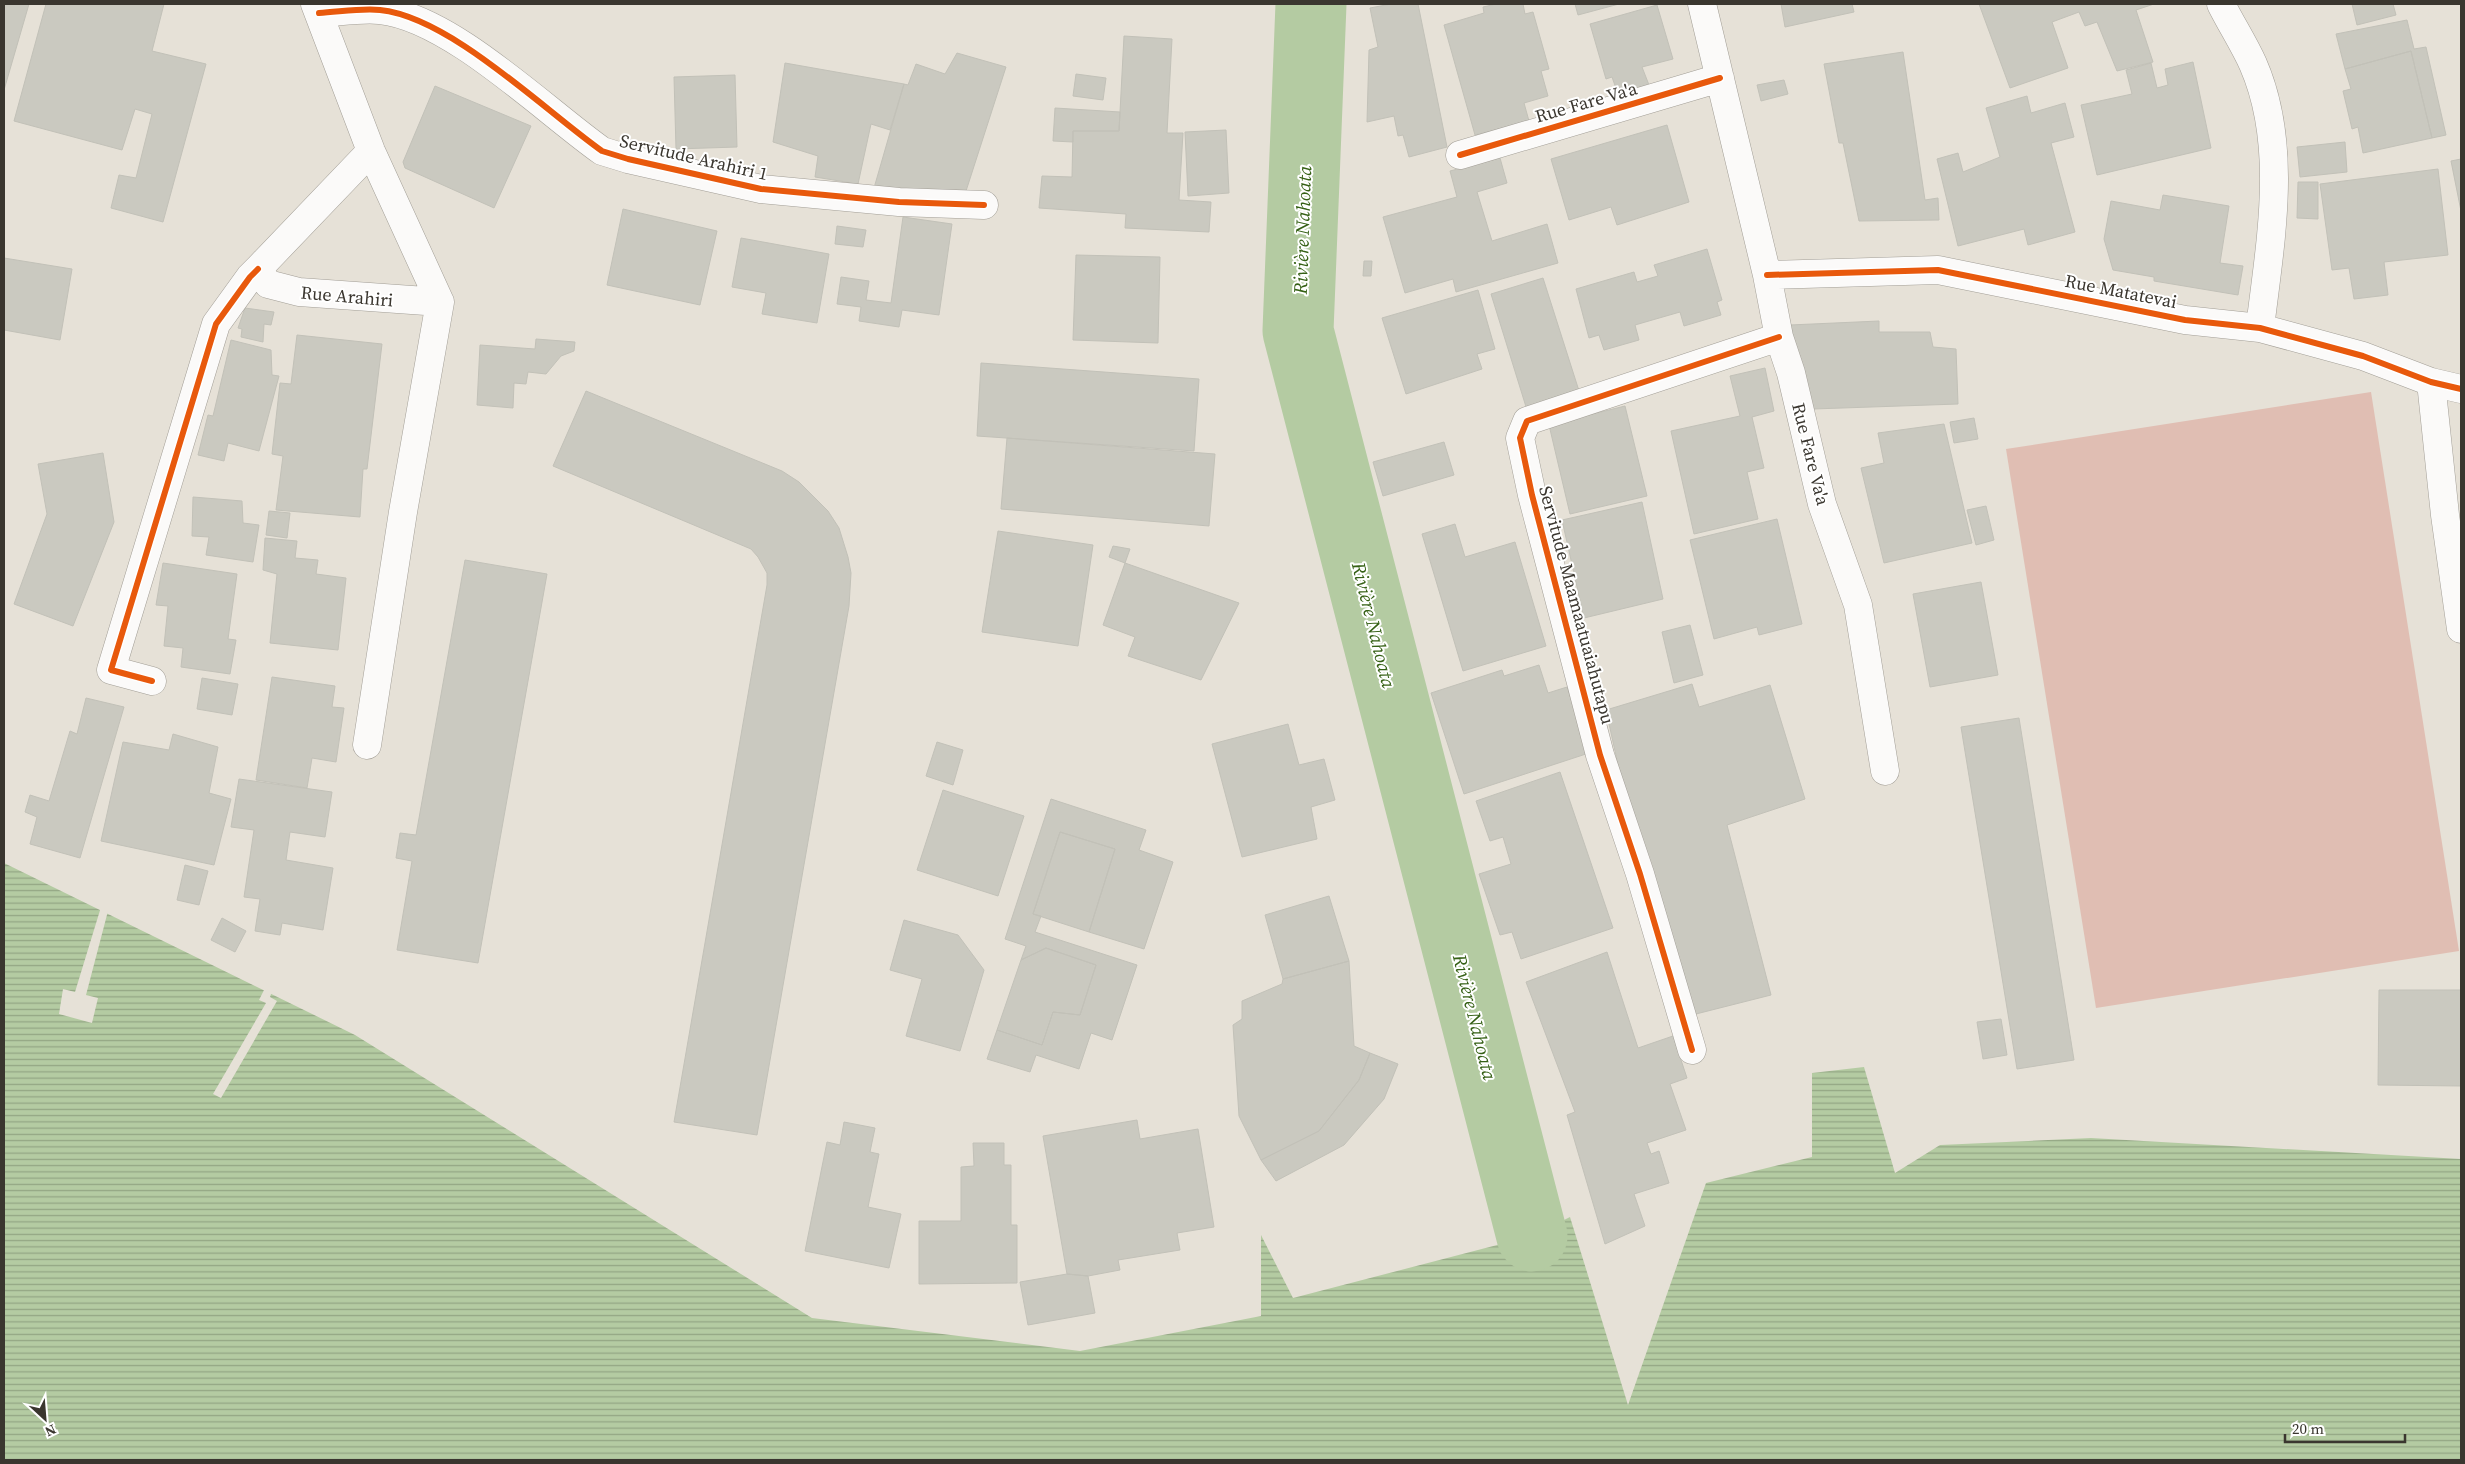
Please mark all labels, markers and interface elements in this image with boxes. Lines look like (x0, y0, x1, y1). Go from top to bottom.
street label: Rue Fare Va'a (1532, 75, 1641, 128)
street label: Servitude Arahiri 1 (617, 128, 771, 186)
water label: Rivière Nahoata (1287, 165, 1317, 296)
street label: Rue Matatevai (2063, 268, 2179, 314)
street label: Rue Arahiri (300, 279, 394, 313)
street label: Rue Fare Va'a (1786, 400, 1836, 509)
street label: Servitude Maamaatuaiahutapu (1533, 483, 1621, 727)
water label: Rivière Nahoata (1346, 558, 1402, 691)
water label: Rivière Nahoata (1447, 950, 1503, 1083)
north arrow (20, 1394, 70, 1444)
scale bar (2285, 1412, 2405, 1444)
text: 20 m (2292, 1418, 2324, 1439)
text: N (42, 1419, 60, 1442)

